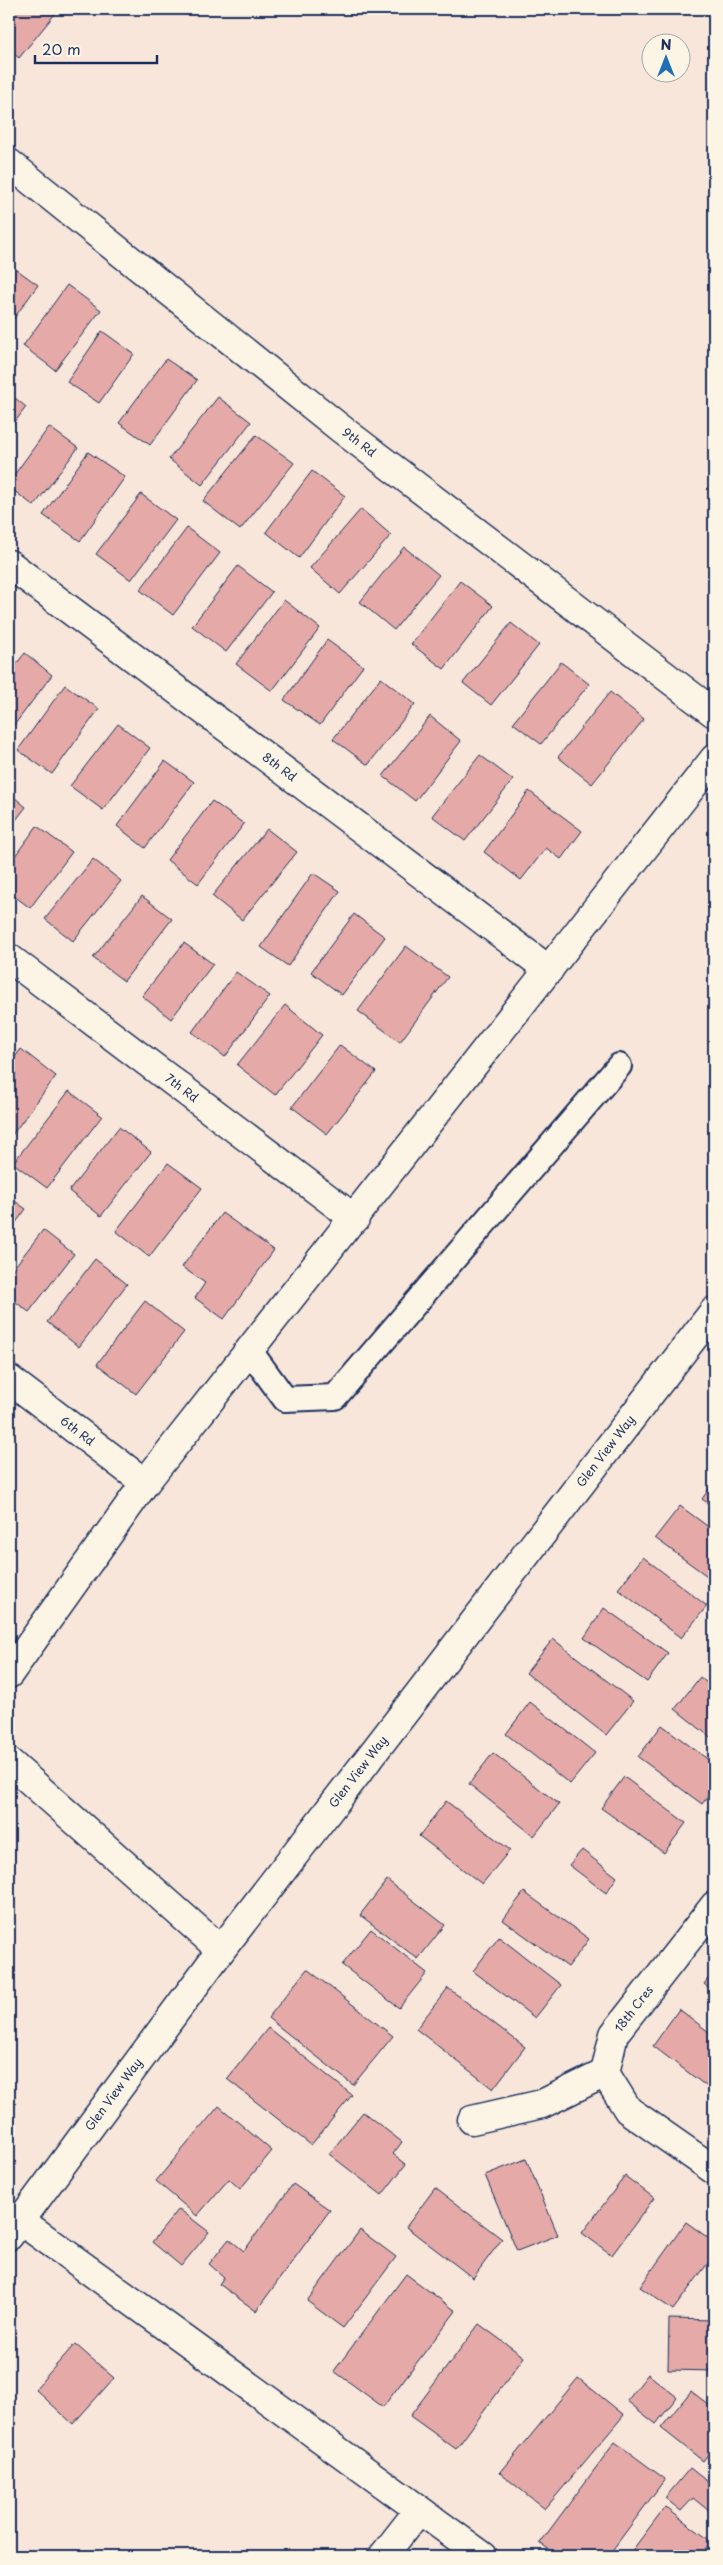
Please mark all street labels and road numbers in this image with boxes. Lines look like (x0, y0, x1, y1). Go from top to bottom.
street label: 9th Rd (339, 423, 381, 461)
street label: 8th Rd (259, 747, 301, 786)
street label: 7th Rd (162, 1069, 203, 1106)
street label: 6th Rd (57, 1411, 99, 1450)
street label: Glen View Way (571, 1411, 639, 1490)
street label: Glen View Way (324, 1731, 391, 1811)
street label: 18th Cres (609, 1981, 657, 2035)
street label: Glen View Way (80, 2054, 146, 2134)

